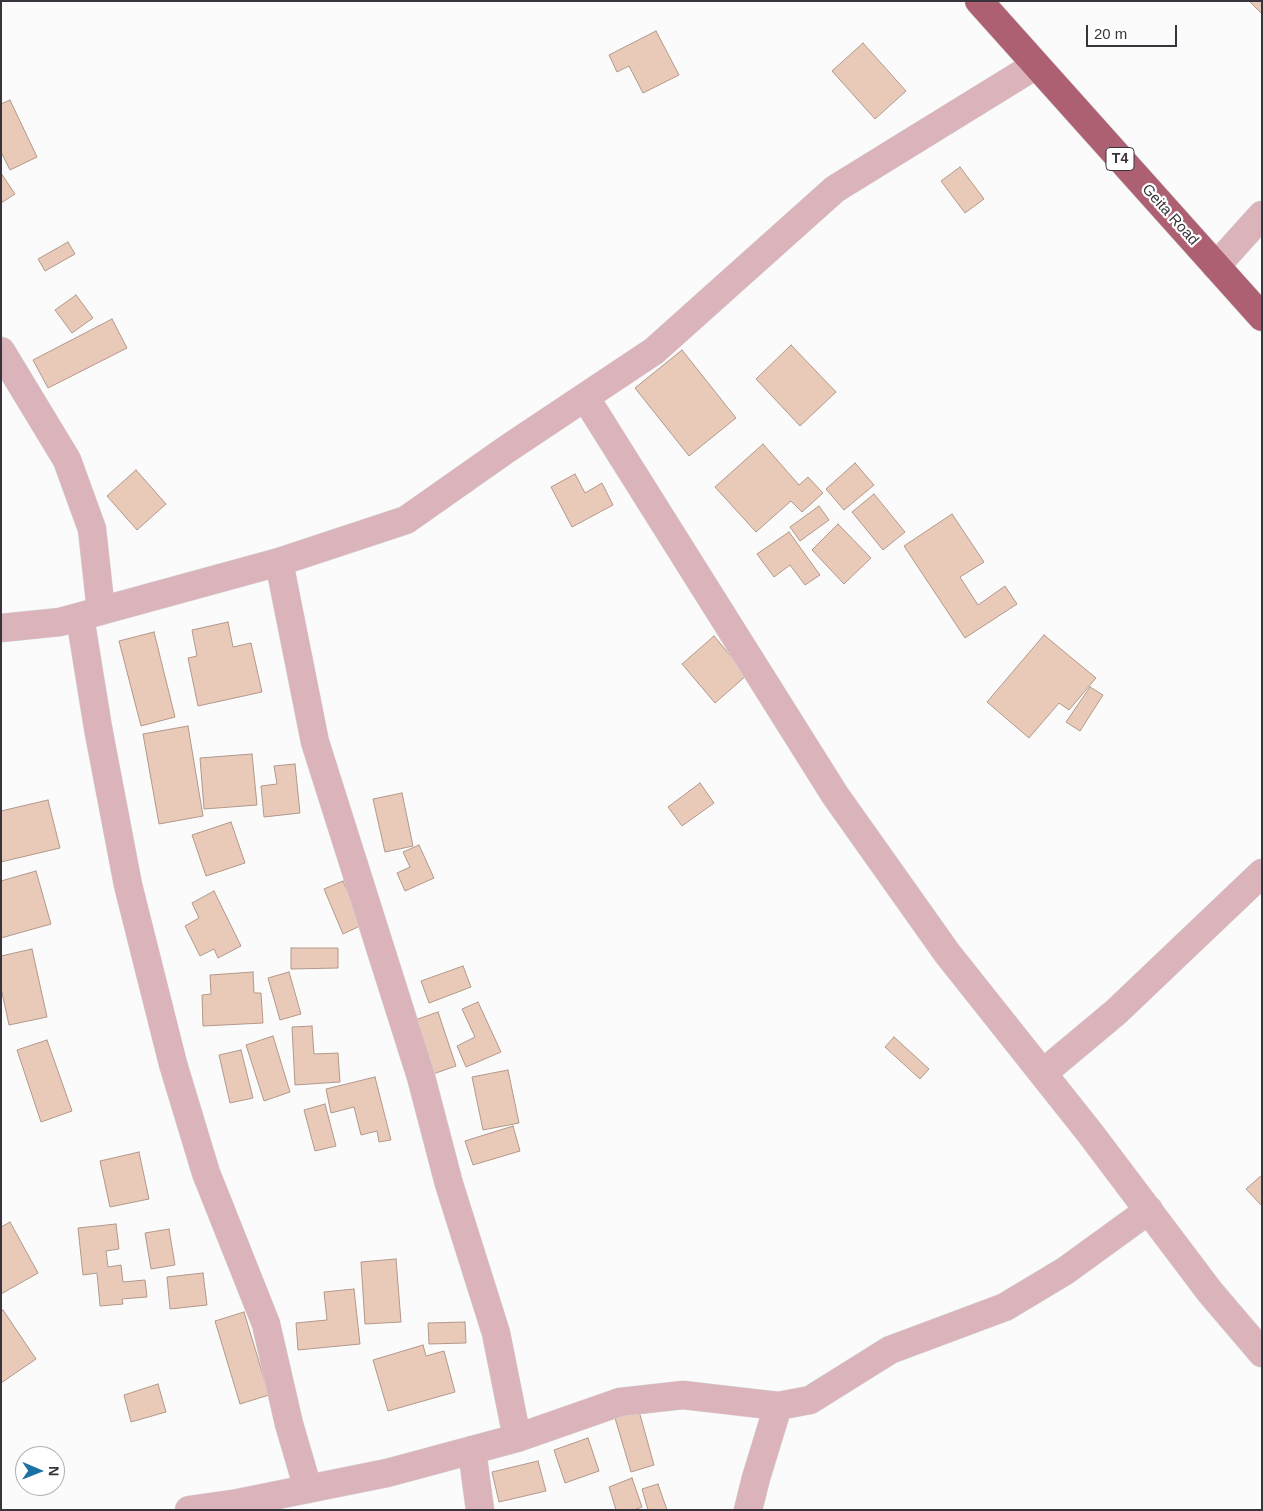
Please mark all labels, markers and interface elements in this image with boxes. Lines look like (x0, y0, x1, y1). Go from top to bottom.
scale bar (1088, 15, 1179, 47)
text: 20 m (1094, 25, 1127, 42)
road number: T4 (1106, 148, 1134, 170)
street label: Geita Road (1138, 181, 1202, 249)
north arrow (15, 1446, 65, 1496)
text: N (46, 1466, 62, 1476)

